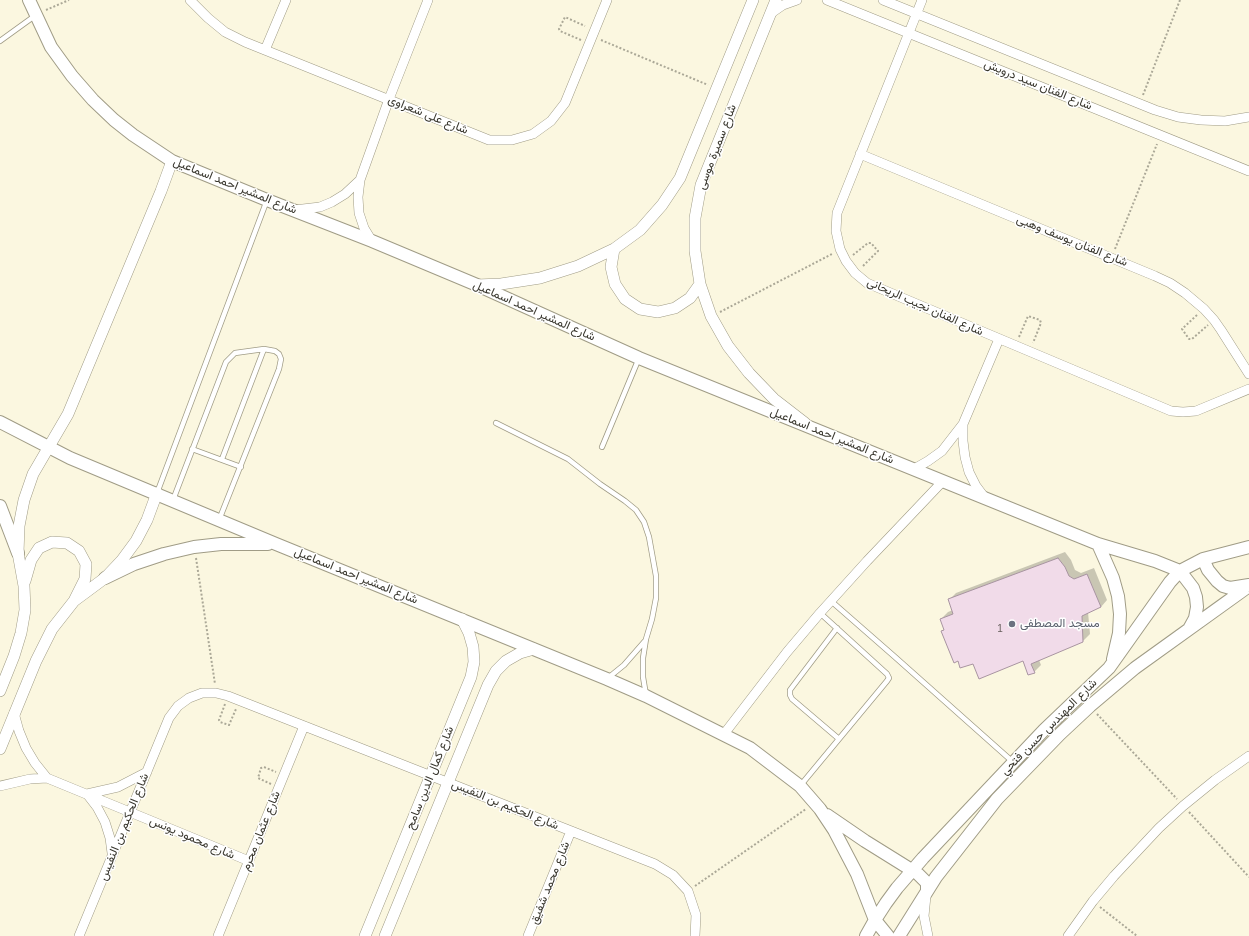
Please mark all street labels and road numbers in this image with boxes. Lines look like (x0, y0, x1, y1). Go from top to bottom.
street label: شارع الفنان سيد درويش (982, 57, 1094, 113)
street label: شارع على شعراوى (386, 92, 470, 138)
street label: شارع سميرة موسى (694, 102, 740, 192)
street label: شارع المشير احمد اسماعيل (171, 155, 299, 217)
street label: شارع الفنان يوسف وهبى (1014, 212, 1130, 270)
street label: شارع الفنان نجيب الريحانى (865, 275, 985, 339)
street label: شارع المشير احمد اسماعيل (471, 278, 597, 344)
street label: شارع المشير احمد اسماعيل (768, 405, 896, 467)
street label: شارع المشير احمد اسماعيل (292, 545, 420, 607)
street label: شارع المهندس حسن فتحي (998, 676, 1100, 778)
street label: شارع كمال الدين سامح (403, 724, 457, 832)
street label: شارع الحكيم بن النفيس (96, 771, 152, 883)
street label: شارع الحكيم بن النفيس (449, 777, 561, 833)
street label: شارع عثمان محرم (238, 789, 284, 873)
street label: شارع محمود يونس (147, 814, 237, 862)
street label: شارع محمد شفيق (527, 840, 573, 926)

